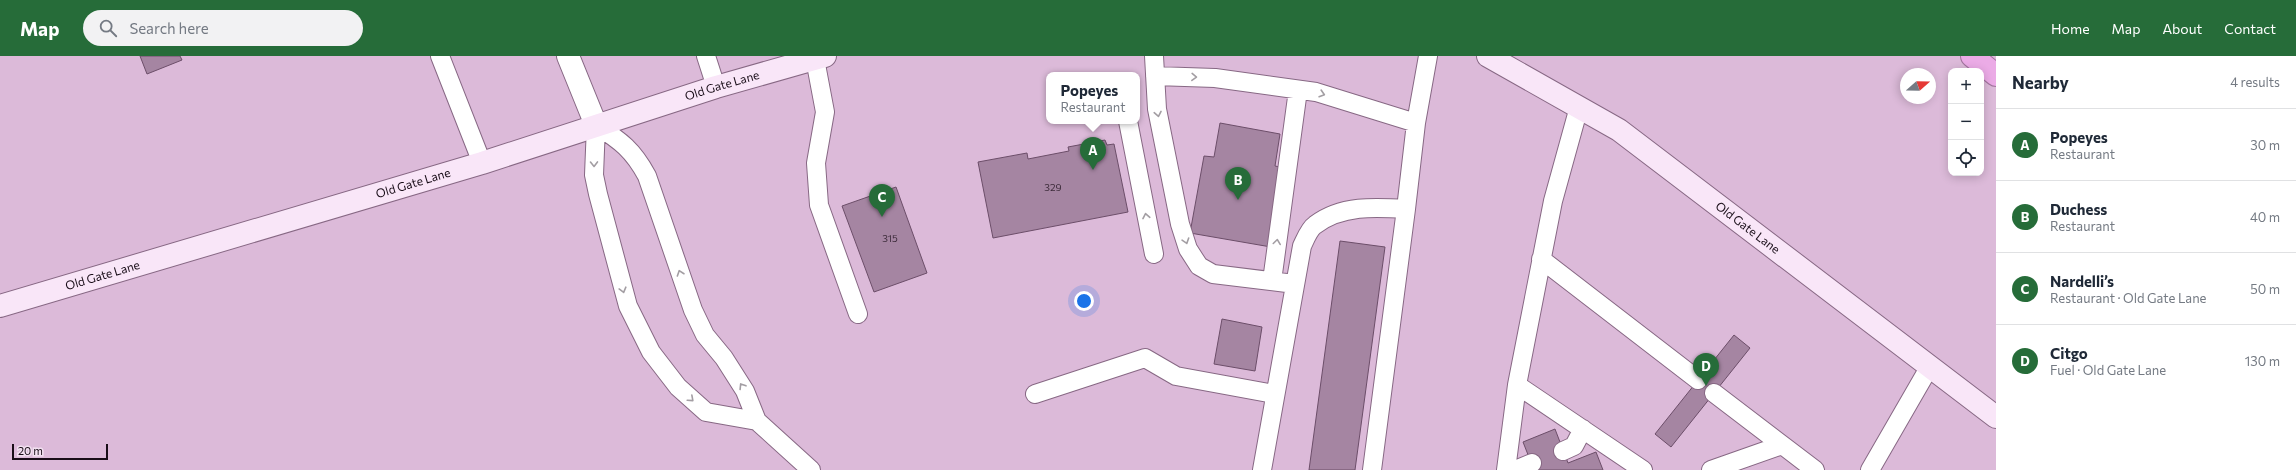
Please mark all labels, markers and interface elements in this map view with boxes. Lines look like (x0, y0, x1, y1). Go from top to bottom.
search box (83, 10, 363, 46)
text: Map (20, 17, 59, 40)
icon: search (97, 17, 119, 39)
text: Search here (129, 19, 209, 37)
text: Home (2051, 20, 2090, 37)
text: Map (2112, 20, 2140, 37)
text: About (2162, 20, 2202, 37)
text: Contact (2224, 20, 2276, 37)
street label: Old Gate Lane (683, 67, 761, 103)
north arrow (1900, 68, 1936, 104)
map controls (1948, 68, 1984, 176)
button: + (1948, 68, 1984, 104)
popup (1046, 72, 1140, 124)
text: Nearby (2012, 72, 2069, 93)
one-way arrow (1191, 73, 1197, 82)
text: 4 results (2230, 74, 2280, 90)
text: Popeyes (1060, 81, 1118, 99)
one-way arrow (1319, 89, 1326, 98)
text: Restaurant (1060, 99, 1126, 115)
button: − (1948, 104, 1984, 140)
one-way arrow (1153, 111, 1161, 118)
text: Popeyes (2050, 128, 2108, 146)
pin: A (1080, 137, 1106, 170)
text: A (2020, 137, 2030, 153)
text: 30 m (2250, 137, 2280, 153)
button: locate (1948, 140, 1984, 176)
text: Restaurant (2050, 146, 2115, 162)
one-way arrow (590, 161, 598, 167)
street label: Old Gate Lane (374, 165, 452, 200)
pin: B (1225, 167, 1251, 200)
house number: 329 (1044, 181, 1062, 193)
pin: C (869, 184, 895, 217)
street label: Old Gate Lane (1713, 198, 1783, 256)
text: Duchess (2050, 200, 2107, 218)
text: B (2021, 209, 2029, 225)
text: 40 m (2250, 209, 2280, 225)
one-way arrow (1143, 213, 1151, 219)
text: Restaurant (2050, 218, 2115, 234)
house number: 315 (882, 232, 898, 244)
one-way arrow (1181, 238, 1190, 245)
one-way arrow (1272, 239, 1281, 245)
street label: Old Gate Lane (63, 257, 141, 292)
one-way arrow (676, 269, 684, 276)
text: Nardelli’s (2050, 272, 2114, 290)
text: C (2021, 281, 2029, 297)
text: 50 m (2250, 281, 2280, 297)
one-way arrow (619, 287, 627, 293)
text: Restaurant · Old Gate Lane (2050, 290, 2206, 306)
your location (1074, 291, 1094, 311)
text: Citgo (2050, 344, 2088, 362)
pin: D (1693, 353, 1719, 386)
text: D (2020, 353, 2030, 369)
text: 130 m (2245, 353, 2280, 369)
text: Fuel · Old Gate Lane (2050, 362, 2166, 378)
one-way arrow (739, 383, 746, 390)
one-way arrow (686, 394, 694, 402)
scale bar (12, 442, 108, 461)
text: 20 m (18, 444, 43, 457)

